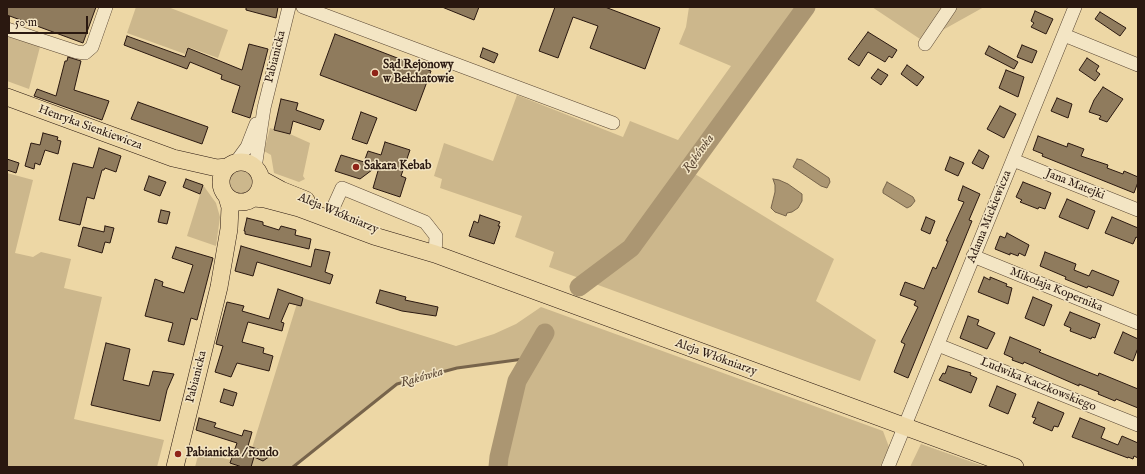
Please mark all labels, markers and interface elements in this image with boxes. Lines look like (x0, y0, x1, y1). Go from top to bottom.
scale bar (10, 8, 90, 34)
text: 50 m (15, 15, 37, 30)
street label: Pabianicka (263, 29, 289, 85)
place label: Sąd Rejonowy w Bełchatowie (383, 59, 454, 87)
marker: Sąd Rejonowy w Bełchatowie (370, 68, 380, 78)
street label: Henryka Sienkiewicza (36, 102, 144, 154)
water label: Rakówka (680, 132, 718, 176)
place label: Sakara Kebab (364, 160, 431, 174)
marker: Sakara Kebab (351, 162, 361, 172)
street label: Jana Matejki (1043, 167, 1107, 203)
street label: Adama Mickiewicza (965, 169, 1015, 265)
street label: Aleja Włókniarzy (296, 191, 380, 237)
street label: Mikołaja Kopernika (1007, 265, 1105, 315)
street label: Aleja Włókniarzy (673, 337, 759, 379)
street label: Pabianicka (184, 349, 210, 405)
street label: Ludwika Kaczkowskiego (978, 355, 1098, 415)
water label: Rakówka (399, 364, 445, 392)
place label: Pabianicka / rondo (186, 447, 279, 461)
marker: Pabianicka / rondo (173, 449, 183, 459)

